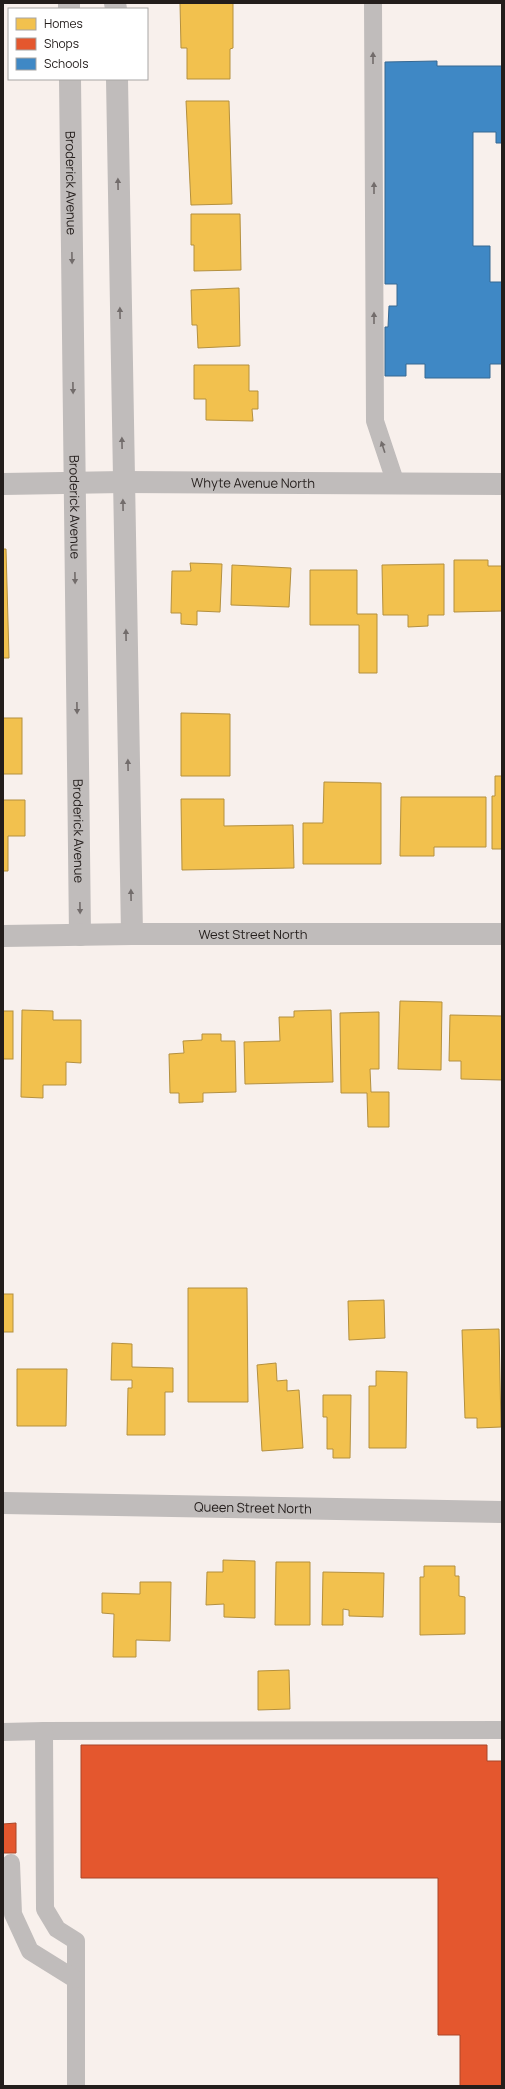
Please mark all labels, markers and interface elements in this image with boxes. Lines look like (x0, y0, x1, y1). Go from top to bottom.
legend (8, 8, 148, 80)
text: Homes (44, 15, 83, 32)
text: Shops (44, 35, 79, 52)
one-way arrow (370, 51, 376, 64)
text: Schools (44, 55, 88, 72)
street label: Broderick Avenue (62, 131, 81, 236)
one-way arrow (115, 177, 121, 190)
one-way arrow (371, 181, 377, 194)
one-way arrow (69, 252, 75, 265)
one-way arrow (117, 306, 123, 319)
one-way arrow (371, 311, 377, 324)
one-way arrow (70, 382, 76, 395)
one-way arrow (119, 436, 125, 449)
one-way arrow (380, 441, 386, 453)
street label: Broderick Avenue (65, 455, 85, 560)
street label: Whyte Avenue North (191, 473, 315, 492)
one-way arrow (120, 499, 127, 511)
one-way arrow (72, 572, 79, 584)
one-way arrow (123, 628, 129, 641)
one-way arrow (74, 702, 80, 715)
one-way arrow (125, 759, 132, 771)
street label: Broderick Avenue (69, 779, 88, 884)
one-way arrow (128, 888, 134, 901)
one-way arrow (77, 902, 83, 915)
street label: West Street North (199, 925, 307, 943)
street label: Queen Street North (194, 1497, 312, 1518)

